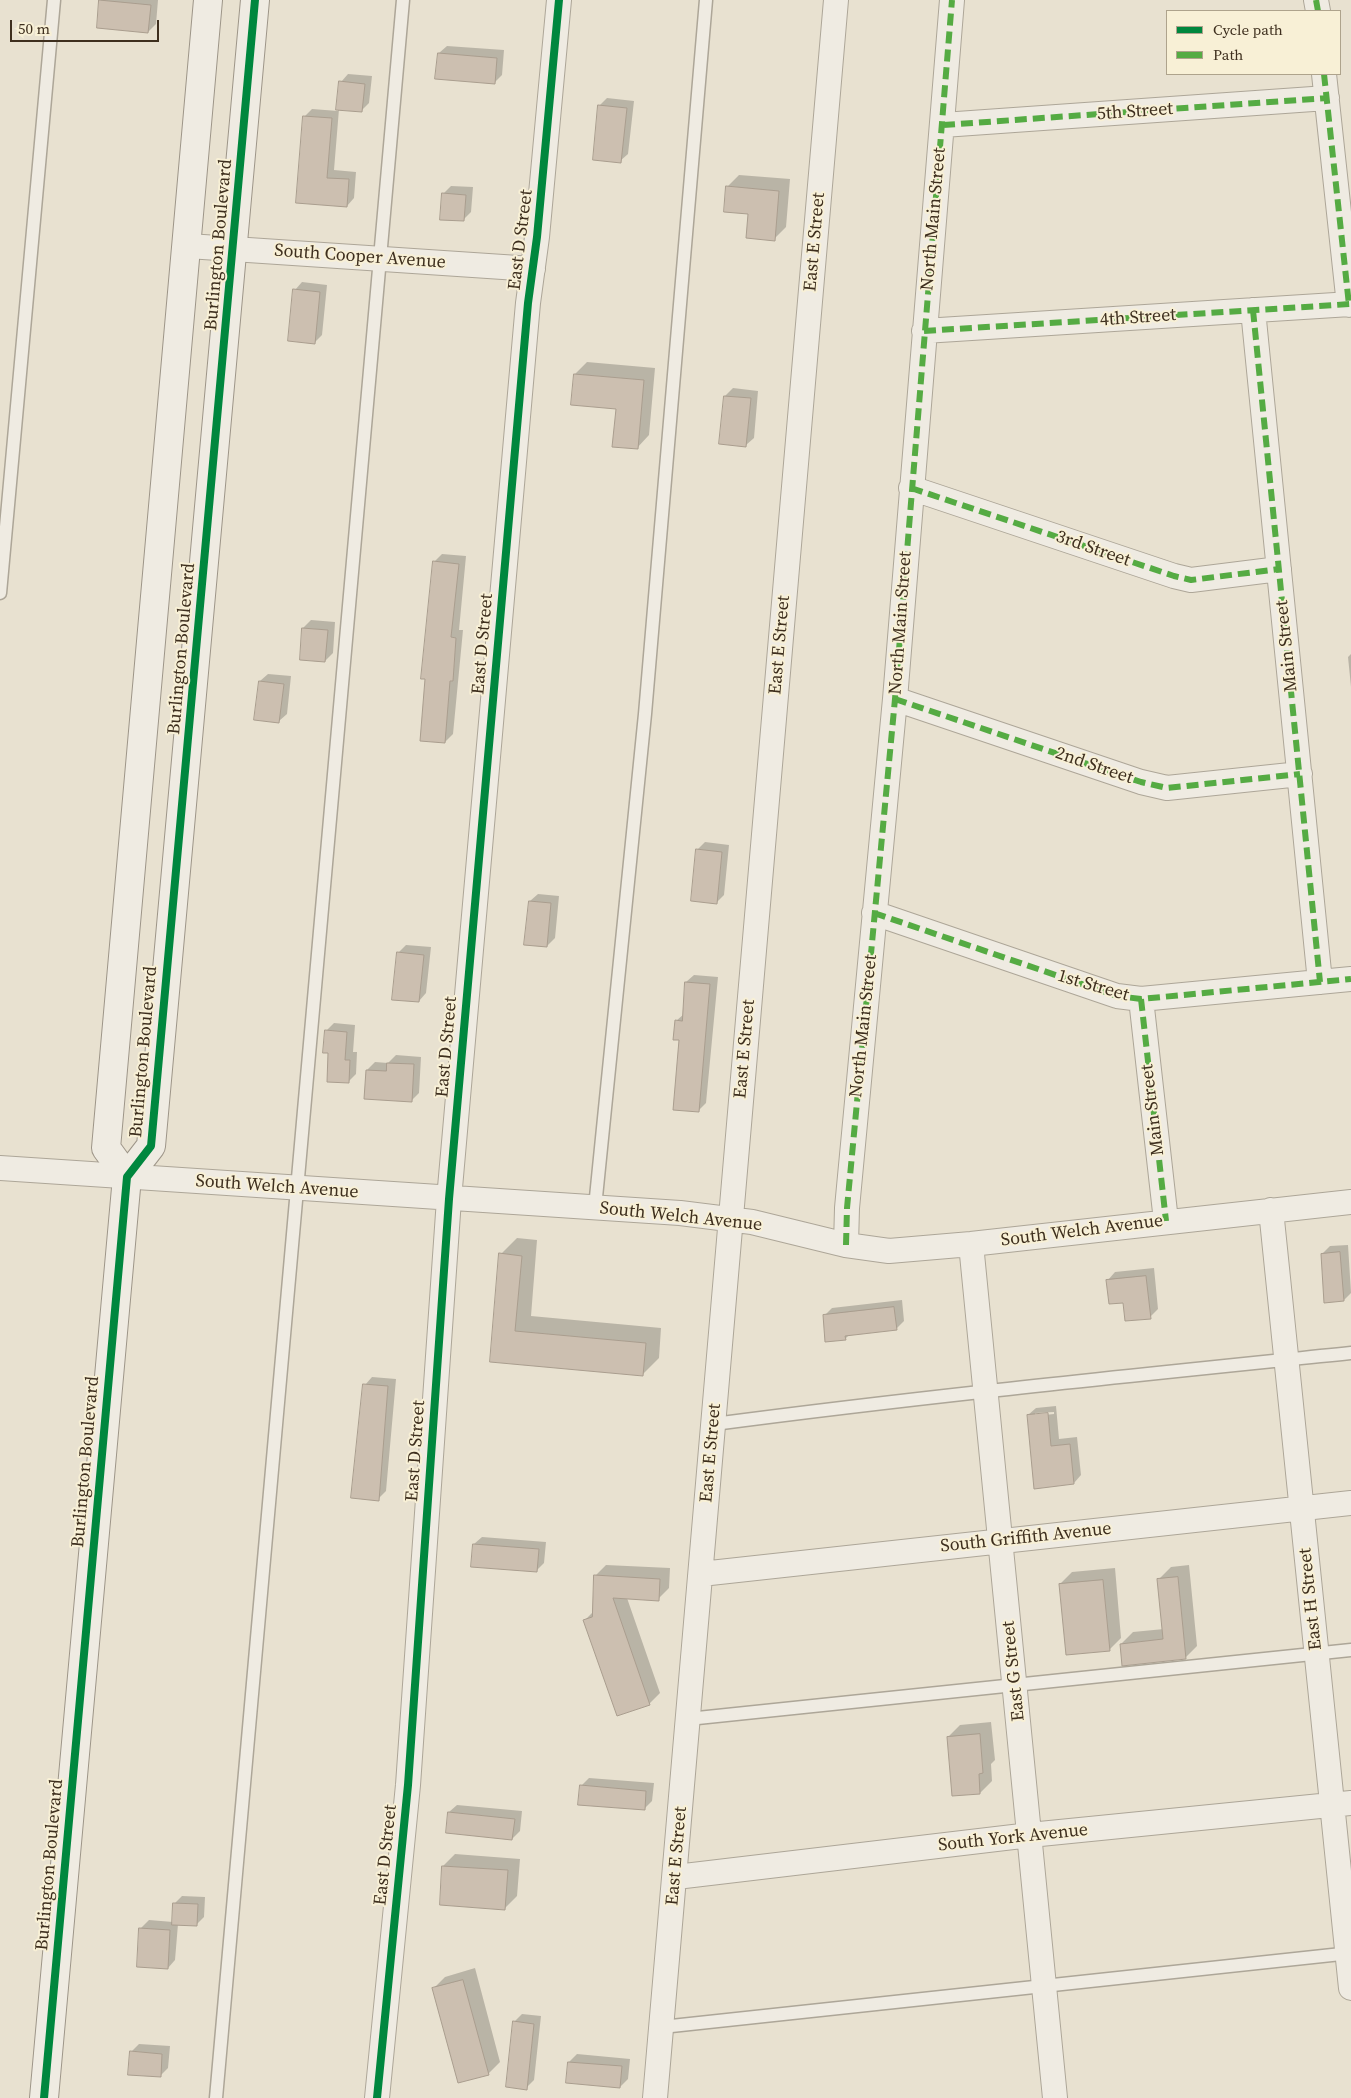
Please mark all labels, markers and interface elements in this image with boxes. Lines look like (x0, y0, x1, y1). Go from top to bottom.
scale bar (12, 10, 161, 42)
legend (1166, 10, 1341, 75)
text: 50 m (18, 18, 50, 39)
text: Cycle path (1213, 19, 1283, 40)
text: Path (1213, 44, 1243, 65)
street label: 5th Street (1096, 99, 1174, 125)
street label: North Main Street (917, 146, 951, 292)
street label: Burlington Boulevard (201, 158, 237, 332)
street label: East D Street (504, 188, 538, 292)
street label: East E Street (800, 192, 830, 292)
street label: South Cooper Avenue (274, 240, 446, 274)
street label: 4th Street (1099, 305, 1177, 331)
street label: 3rd Street (1053, 526, 1133, 572)
street label: North Main Street (885, 551, 917, 695)
street label: Burlington Boulevard (164, 562, 200, 736)
street label: East D Street (468, 593, 498, 695)
street label: East E Street (765, 595, 795, 695)
street label: Main Street (1271, 599, 1303, 693)
street label: 2nd Street (1052, 743, 1136, 789)
street label: North Main Street (846, 953, 882, 1099)
street label: Burlington Boulevard (126, 965, 162, 1139)
street label: 1st Street (1055, 966, 1131, 1006)
street label: East D Street (432, 996, 462, 1098)
street label: East E Street (730, 999, 760, 1099)
street label: Main Street (1137, 1063, 1169, 1157)
street label: South Welch Avenue (195, 1171, 359, 1203)
street label: South Welch Avenue (599, 1198, 763, 1236)
street label: South Welch Avenue (1000, 1210, 1164, 1252)
street label: Burlington Boulevard (68, 1375, 104, 1549)
street label: East D Street (402, 1400, 430, 1502)
street label: East E Street (696, 1403, 726, 1503)
street label: South Griffith Avenue (939, 1518, 1113, 1558)
street label: East H Street (1295, 1547, 1327, 1651)
street label: East G Street (998, 1620, 1030, 1722)
street label: Burlington Boulevard (32, 1778, 68, 1952)
street label: East D Street (370, 1803, 402, 1907)
street label: East E Street (662, 1806, 692, 1906)
street label: South York Avenue (937, 1819, 1089, 1857)

